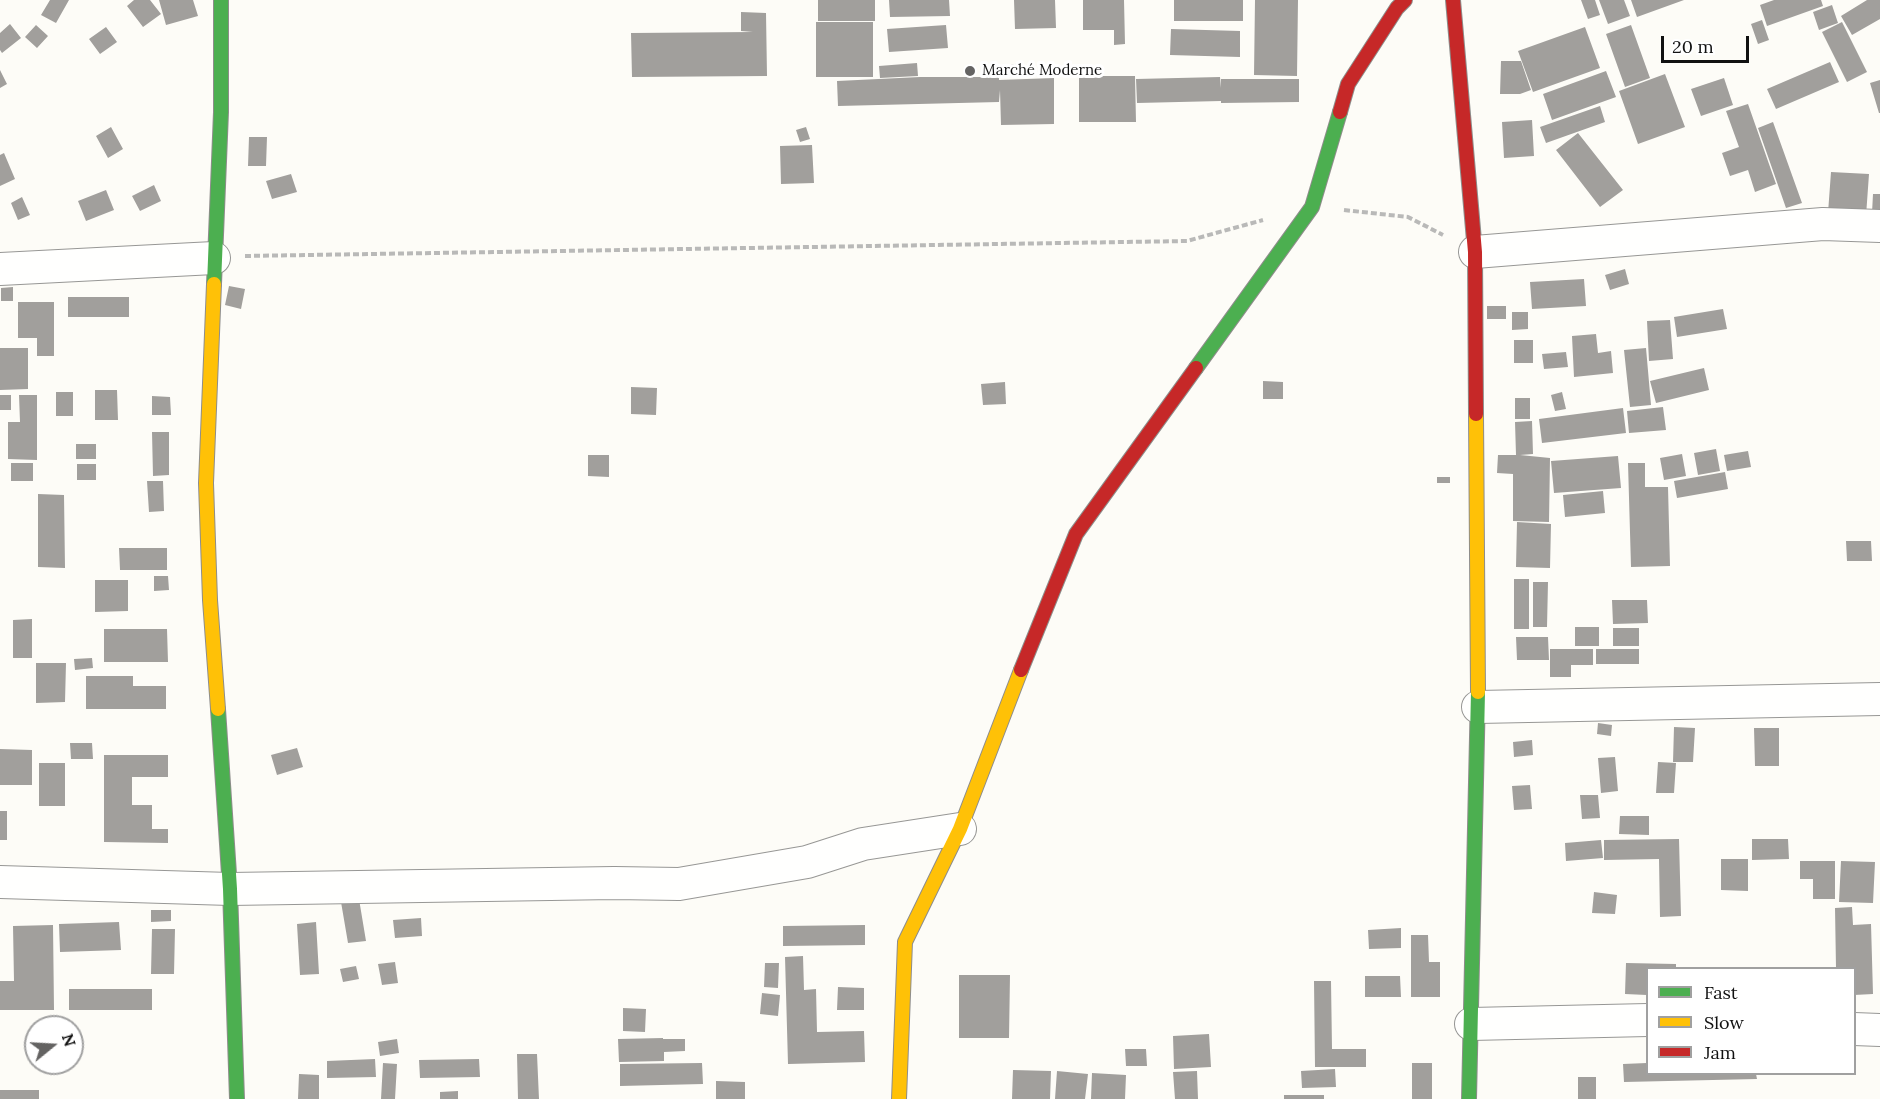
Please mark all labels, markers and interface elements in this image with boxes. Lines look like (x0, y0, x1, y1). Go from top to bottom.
scale bar (1664, 24, 1752, 62)
text: 20 m (1672, 35, 1714, 58)
place label: Marché Moderne (982, 62, 1102, 80)
marker: Marché Moderne (963, 64, 977, 78)
legend (1646, 967, 1856, 1075)
text: Fast (1704, 981, 1738, 1004)
text: Slow (1704, 1011, 1744, 1034)
north arrow (24, 1015, 84, 1075)
text: N (58, 1031, 81, 1049)
text: Jam (1704, 1041, 1736, 1064)

